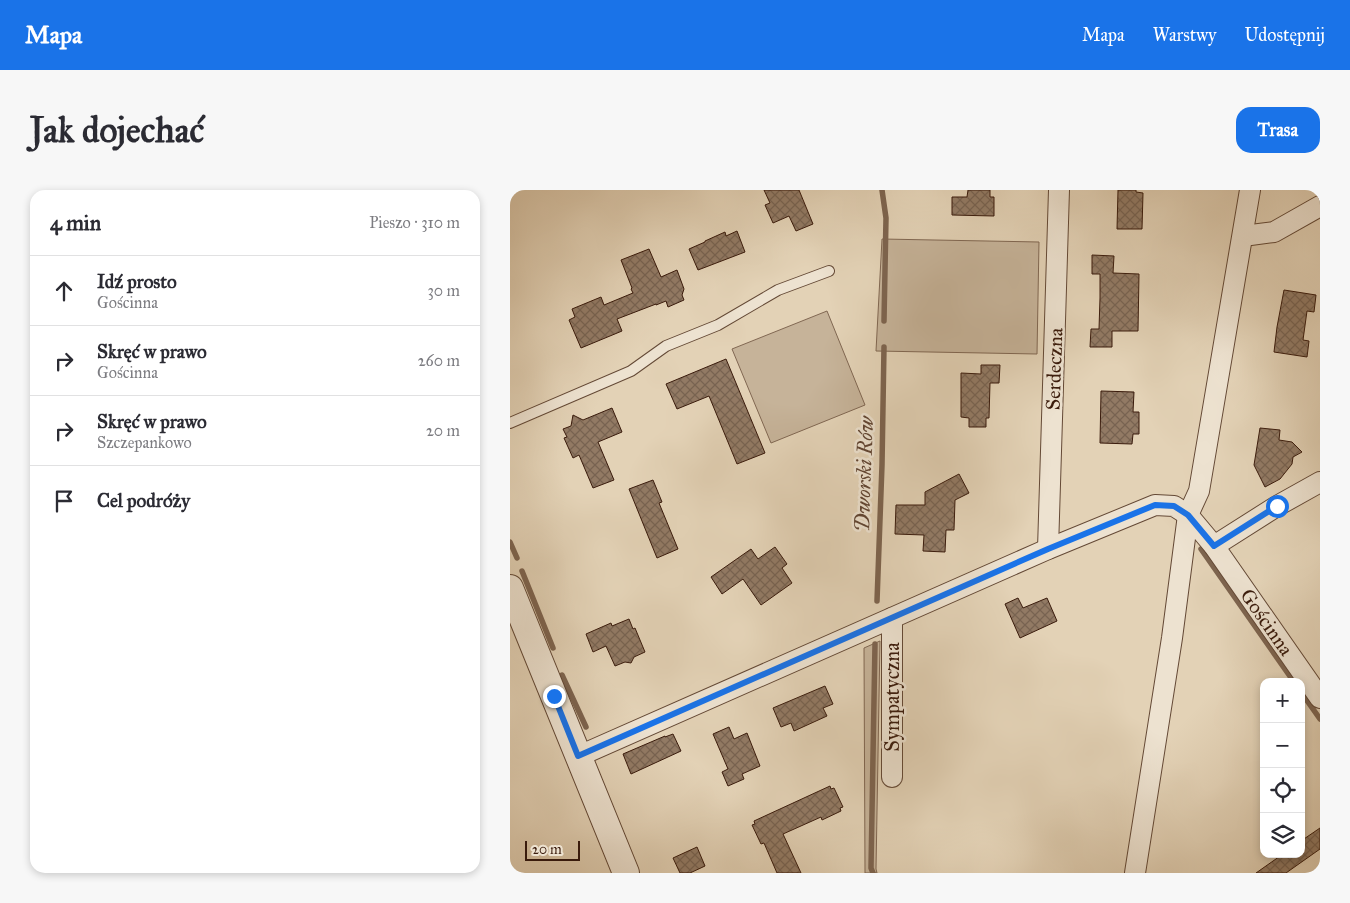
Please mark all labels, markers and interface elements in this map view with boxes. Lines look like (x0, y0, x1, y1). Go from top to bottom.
text: Mapa (25, 20, 82, 50)
text: Mapa (1082, 24, 1125, 46)
text: Warstwy (1153, 24, 1216, 46)
text: Udostępnij (1244, 24, 1325, 46)
button: Trasa (1236, 107, 1320, 153)
text: Jak dojechać (30, 109, 204, 152)
text: 4 min (50, 210, 101, 236)
text: Pieszo · 310 m (369, 213, 460, 232)
text: Idź prosto (97, 270, 177, 293)
icon: ahead (50, 277, 78, 305)
text: 30 m (427, 281, 460, 300)
text: Gościnna (97, 293, 158, 312)
street label: Serdeczna (1041, 327, 1067, 411)
text: Skręć w prawo (97, 340, 207, 363)
icon: right (50, 347, 78, 375)
text: 260 m (418, 351, 460, 370)
text: Gościnna (97, 363, 158, 382)
text: Skręć w prawo (97, 410, 207, 433)
water label: Dworski Rów (849, 414, 879, 532)
icon: right (50, 417, 78, 445)
text: 20 m (426, 421, 460, 440)
text: Szczepankowo (97, 433, 192, 452)
icon: arrive (50, 487, 78, 515)
text: Cel podróży (97, 489, 190, 512)
route start (1266, 495, 1289, 518)
street label: Gościnna (1235, 584, 1299, 661)
street label: Sympatyczna (880, 642, 904, 752)
map controls (1260, 678, 1305, 858)
button: + (1260, 678, 1305, 723)
route end (543, 685, 566, 708)
button: − (1260, 723, 1305, 768)
button: locate (1260, 768, 1305, 813)
button: layers (1260, 813, 1305, 858)
scale bar (525, 838, 580, 861)
text: 20 m (532, 841, 562, 858)

